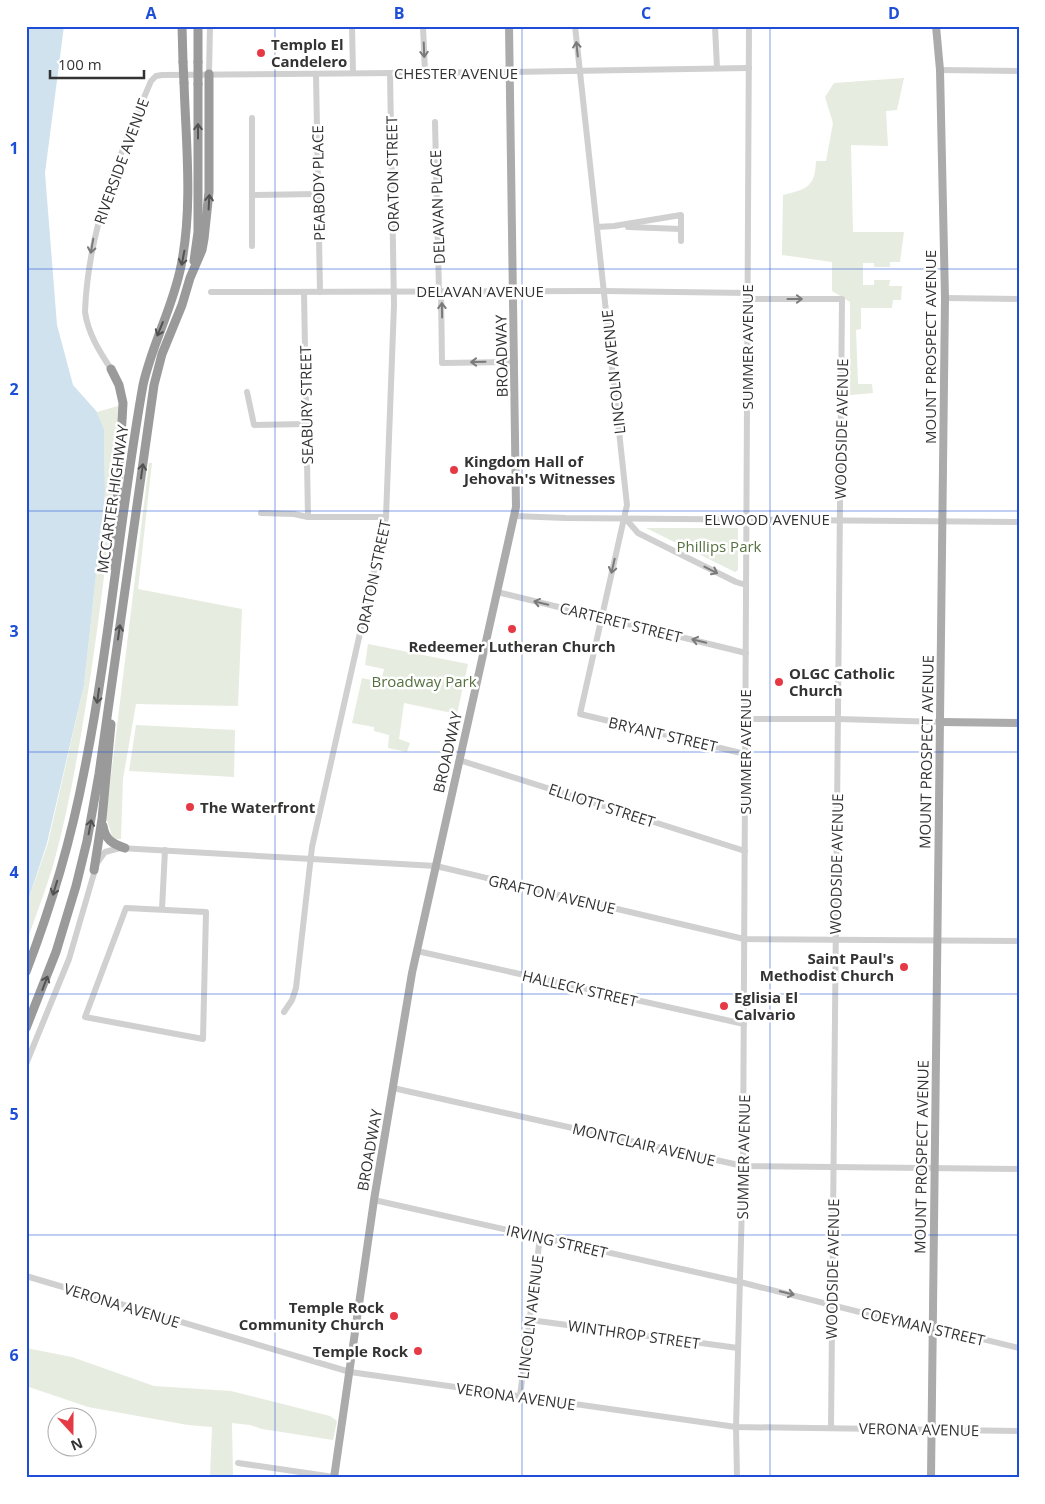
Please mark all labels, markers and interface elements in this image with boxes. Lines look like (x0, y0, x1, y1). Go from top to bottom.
text: A (145, 2, 157, 24)
text: B (394, 2, 404, 24)
text: C (641, 2, 651, 24)
text: D (888, 2, 900, 24)
place label: Templo El Candelero (271, 34, 347, 71)
one-way arrow (419, 41, 429, 57)
one-way arrow (572, 41, 582, 57)
marker: Templo El Candelero (255, 47, 267, 59)
scale bar (50, 48, 144, 80)
text: 100 m (58, 54, 102, 74)
street label: CHESTER AVENUE (394, 63, 518, 83)
street label: RIVERSIDE AVENUE (89, 95, 153, 227)
street label: ORATON STREET (381, 115, 403, 232)
one-way arrow (193, 123, 203, 140)
street label: PEABODY PLACE (307, 125, 329, 241)
text: 1 (9, 137, 19, 159)
street label: DELAVAN PLACE (425, 150, 449, 264)
one-way arrow (204, 194, 213, 210)
one-way arrow (87, 238, 97, 254)
one-way arrow (177, 250, 187, 266)
street label: MOUNT PROSPECT AVENUE (920, 250, 940, 444)
street label: DELAVAN AVENUE (416, 281, 544, 301)
street label: SUMMER AVENUE (737, 285, 757, 409)
one-way arrow (786, 294, 803, 304)
one-way arrow (437, 302, 446, 318)
street label: LINCOLN AVENUE (597, 309, 629, 435)
street label: BROADWAY (490, 314, 512, 398)
one-way arrow (155, 321, 164, 336)
street label: SEABURY STREET (295, 345, 317, 465)
one-way arrow (471, 358, 487, 367)
street label: WOODSIDE AVENUE (830, 358, 852, 500)
text: 2 (9, 378, 19, 400)
street label: MCCARTER HIGHWAY (92, 423, 132, 575)
place label: Kingdom Hall of Jehovah's Witnesses (462, 451, 615, 488)
one-way arrow (137, 463, 147, 479)
marker: Kingdom Hall of Jehovah's Witnesses (448, 464, 460, 476)
street label: ELWOOD AVENUE (704, 509, 830, 529)
street label: ORATON STREET (351, 517, 395, 636)
park label: Phillips Park (677, 536, 762, 556)
one-way arrow (608, 557, 617, 573)
one-way arrow (703, 566, 718, 575)
street label: CARTERET STREET (558, 597, 685, 647)
one-way arrow (533, 598, 549, 607)
text: 3 (9, 620, 19, 642)
marker: Redeemer Lutheran Church (506, 623, 518, 635)
one-way arrow (114, 624, 124, 640)
place label: Redeemer Lutheran Church (408, 636, 616, 656)
one-way arrow (691, 636, 707, 645)
street label: MOUNT PROSPECT AVENUE (914, 655, 938, 849)
place label: OLGC Catholic Church (789, 663, 895, 700)
park label: Broadway Park (371, 671, 477, 691)
marker: OLGC Catholic Church (773, 676, 785, 688)
one-way arrow (92, 687, 102, 703)
street label: SUMMER AVENUE (735, 690, 755, 814)
street label: BROADWAY (428, 709, 466, 795)
street label: BRYANT STREET (607, 712, 720, 756)
street label: ELLIOTT STREET (546, 778, 659, 832)
street label: WOODSIDE AVENUE (825, 793, 847, 935)
place label: The Waterfront (200, 797, 316, 817)
marker: The Waterfront (184, 801, 196, 813)
one-way arrow (85, 819, 95, 835)
text: 4 (9, 861, 19, 883)
street label: GRAFTON AVENUE (486, 870, 618, 918)
one-way arrow (49, 880, 59, 896)
place label: Saint Paul's Methodist Church (760, 948, 894, 985)
marker: Saint Paul's Methodist Church (898, 961, 910, 973)
street label: HALLECK STREET (520, 965, 640, 1011)
one-way arrow (41, 976, 50, 991)
place label: Eglisia El Calvario (734, 987, 798, 1024)
marker: Eglisia El Calvario (718, 1000, 730, 1012)
street label: MOUNT PROSPECT AVENUE (909, 1060, 933, 1254)
street label: SUMMER AVENUE (732, 1094, 754, 1220)
text: 5 (9, 1103, 19, 1125)
street label: BROADWAY (352, 1107, 386, 1192)
street label: MONTCLAIR AVENUE (571, 1118, 717, 1170)
street label: WOODSIDE AVENUE (821, 1198, 843, 1340)
street label: IRVING STREET (504, 1220, 610, 1263)
street label: LINCOLN AVENUE (512, 1254, 548, 1380)
street label: VERONA AVENUE (62, 1278, 182, 1332)
one-way arrow (779, 1289, 795, 1298)
place label: Temple Rock Community Church (239, 1297, 385, 1334)
street label: COEYMAN STREET (859, 1302, 988, 1350)
marker: Temple Rock Community Church (388, 1310, 400, 1322)
street label: WINTHROP STREET (567, 1315, 702, 1353)
place label: Temple Rock (313, 1341, 409, 1361)
text: 6 (9, 1344, 19, 1366)
marker: Temple Rock (412, 1345, 424, 1357)
street label: VERONA AVENUE (455, 1378, 577, 1414)
north arrow (48, 1406, 98, 1456)
street label: VERONA AVENUE (859, 1418, 979, 1440)
text: N (68, 1434, 86, 1456)

